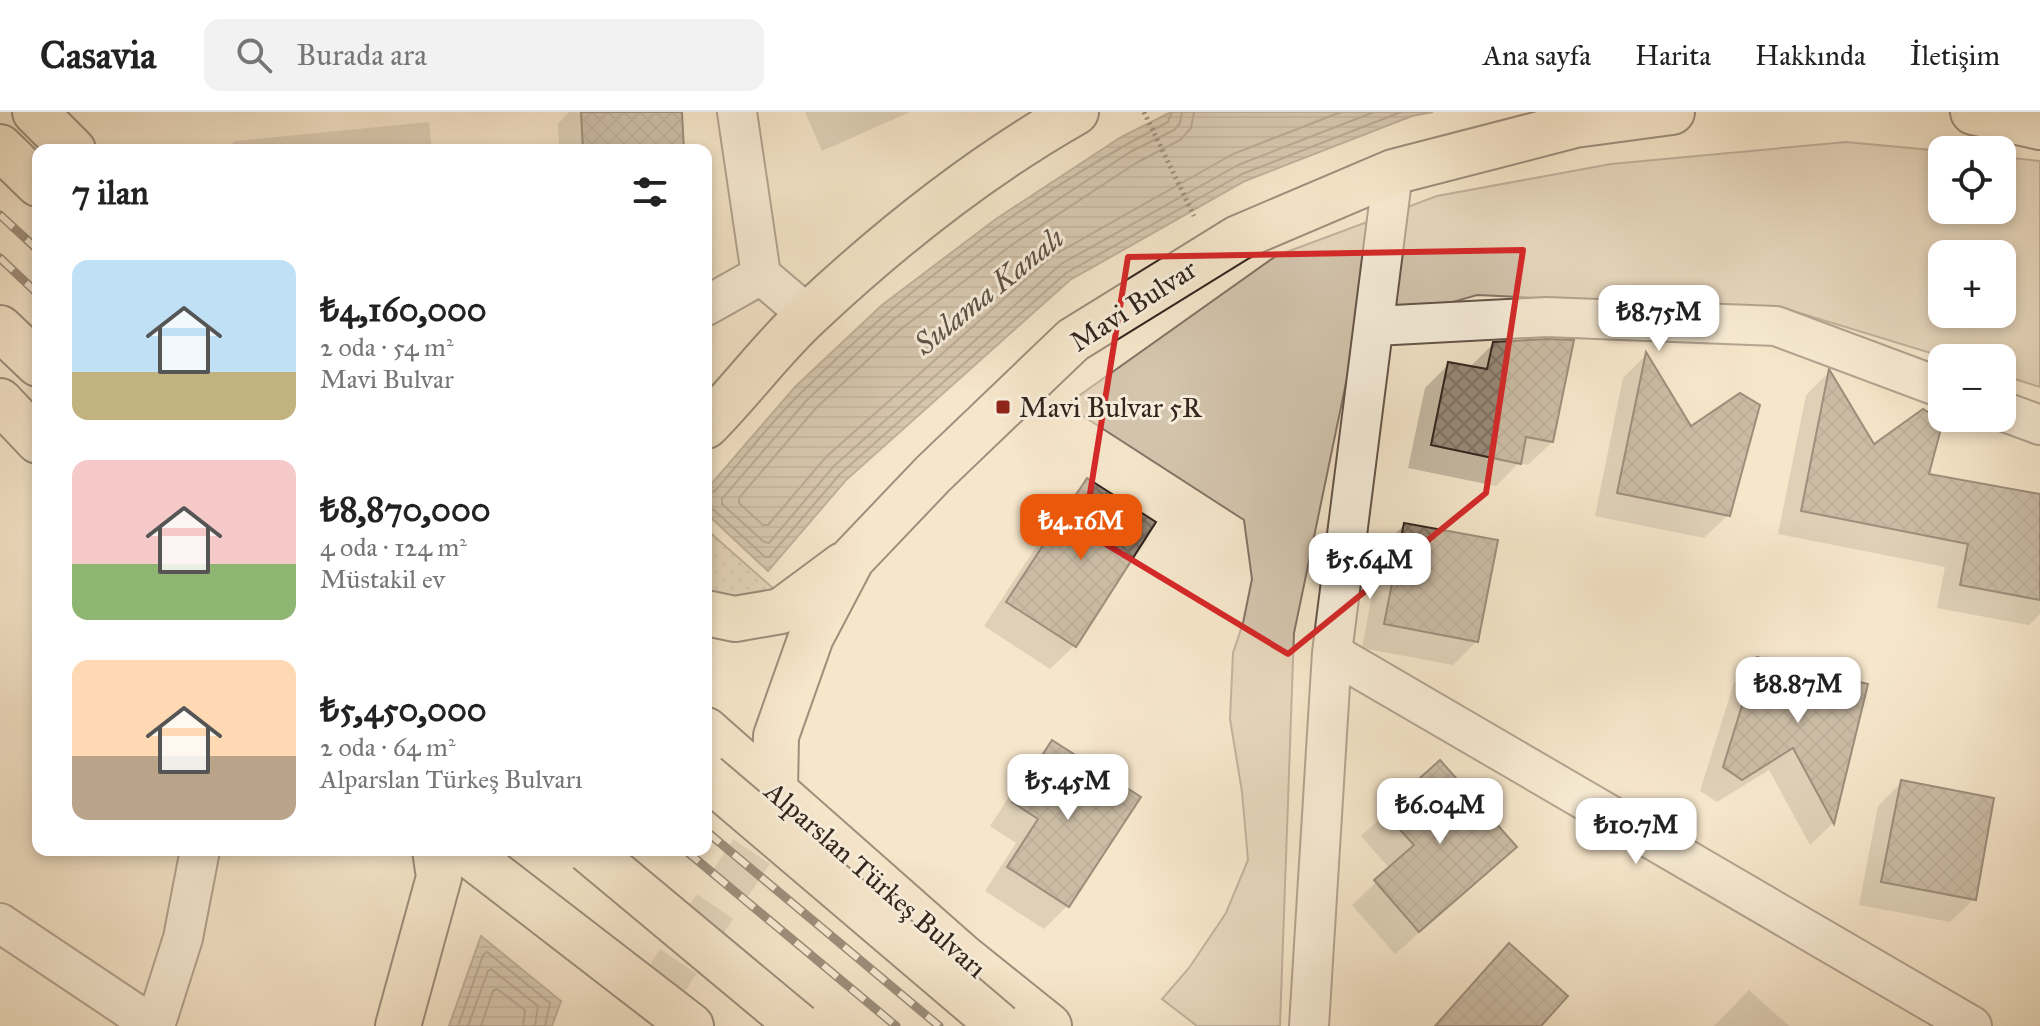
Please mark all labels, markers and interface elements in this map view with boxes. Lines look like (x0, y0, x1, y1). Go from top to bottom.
search box (204, 19, 764, 91)
text: Casavia (40, 32, 156, 78)
icon: search (232, 33, 276, 77)
text: Burada ara (296, 37, 427, 73)
text: Ana sayfa (1483, 38, 1591, 73)
text: Harita (1635, 38, 1711, 73)
text: Hakkında (1755, 38, 1866, 73)
text: İletişim (1910, 38, 2000, 73)
map controls (1928, 136, 2016, 432)
button: locate (1928, 136, 2016, 224)
icon: filters (628, 170, 672, 214)
text: 7 ilan (72, 172, 149, 213)
water label: Sulama Kanalı (906, 219, 1071, 363)
button: + (1928, 240, 2016, 328)
street label: Mavi Bulvar (1063, 251, 1204, 359)
pin: ₺8.75M (1594, 285, 1724, 353)
text: ₺4,160,000 (320, 289, 487, 330)
icon: home (136, 292, 232, 388)
text: ₺8.75M (1616, 295, 1702, 327)
text: 2 oda · 54 m² (320, 331, 454, 363)
button: − (1928, 344, 2016, 432)
text: Mavi Bulvar (320, 363, 454, 395)
place label: Mavi Bulvar 5R (1019, 390, 1203, 425)
marker: Mavi Bulvar 5R (994, 398, 1012, 416)
text: ₺8,870,000 (320, 489, 490, 530)
icon: home (136, 492, 232, 588)
pin: ₺4.16M (1016, 494, 1146, 562)
text: ₺4.16M (1038, 504, 1124, 536)
text: 4 oda · 124 m² (320, 531, 467, 563)
pin: ₺5.64M (1305, 533, 1435, 601)
text: ₺5.64M (1327, 543, 1413, 575)
text: Müstakil ev (320, 563, 445, 595)
pin: ₺8.87M (1733, 657, 1863, 725)
text: ₺8.87M (1754, 667, 1842, 699)
text: ₺5,450,000 (320, 689, 487, 730)
icon: home (136, 692, 232, 788)
text: 2 oda · 64 m² (320, 731, 455, 763)
pin: ₺5.45M (1003, 754, 1133, 822)
text: Alparslan Türkeş Bulvarı (320, 763, 582, 795)
text: ₺5.45M (1025, 764, 1111, 796)
street label: Alparslan Türkeş Bulvarı (757, 773, 994, 985)
pin: ₺6.04M (1375, 778, 1505, 846)
text: ₺6.04M (1395, 788, 1485, 820)
pin: ₺10.7M (1571, 798, 1701, 866)
text: ₺10.7M (1594, 808, 1678, 840)

